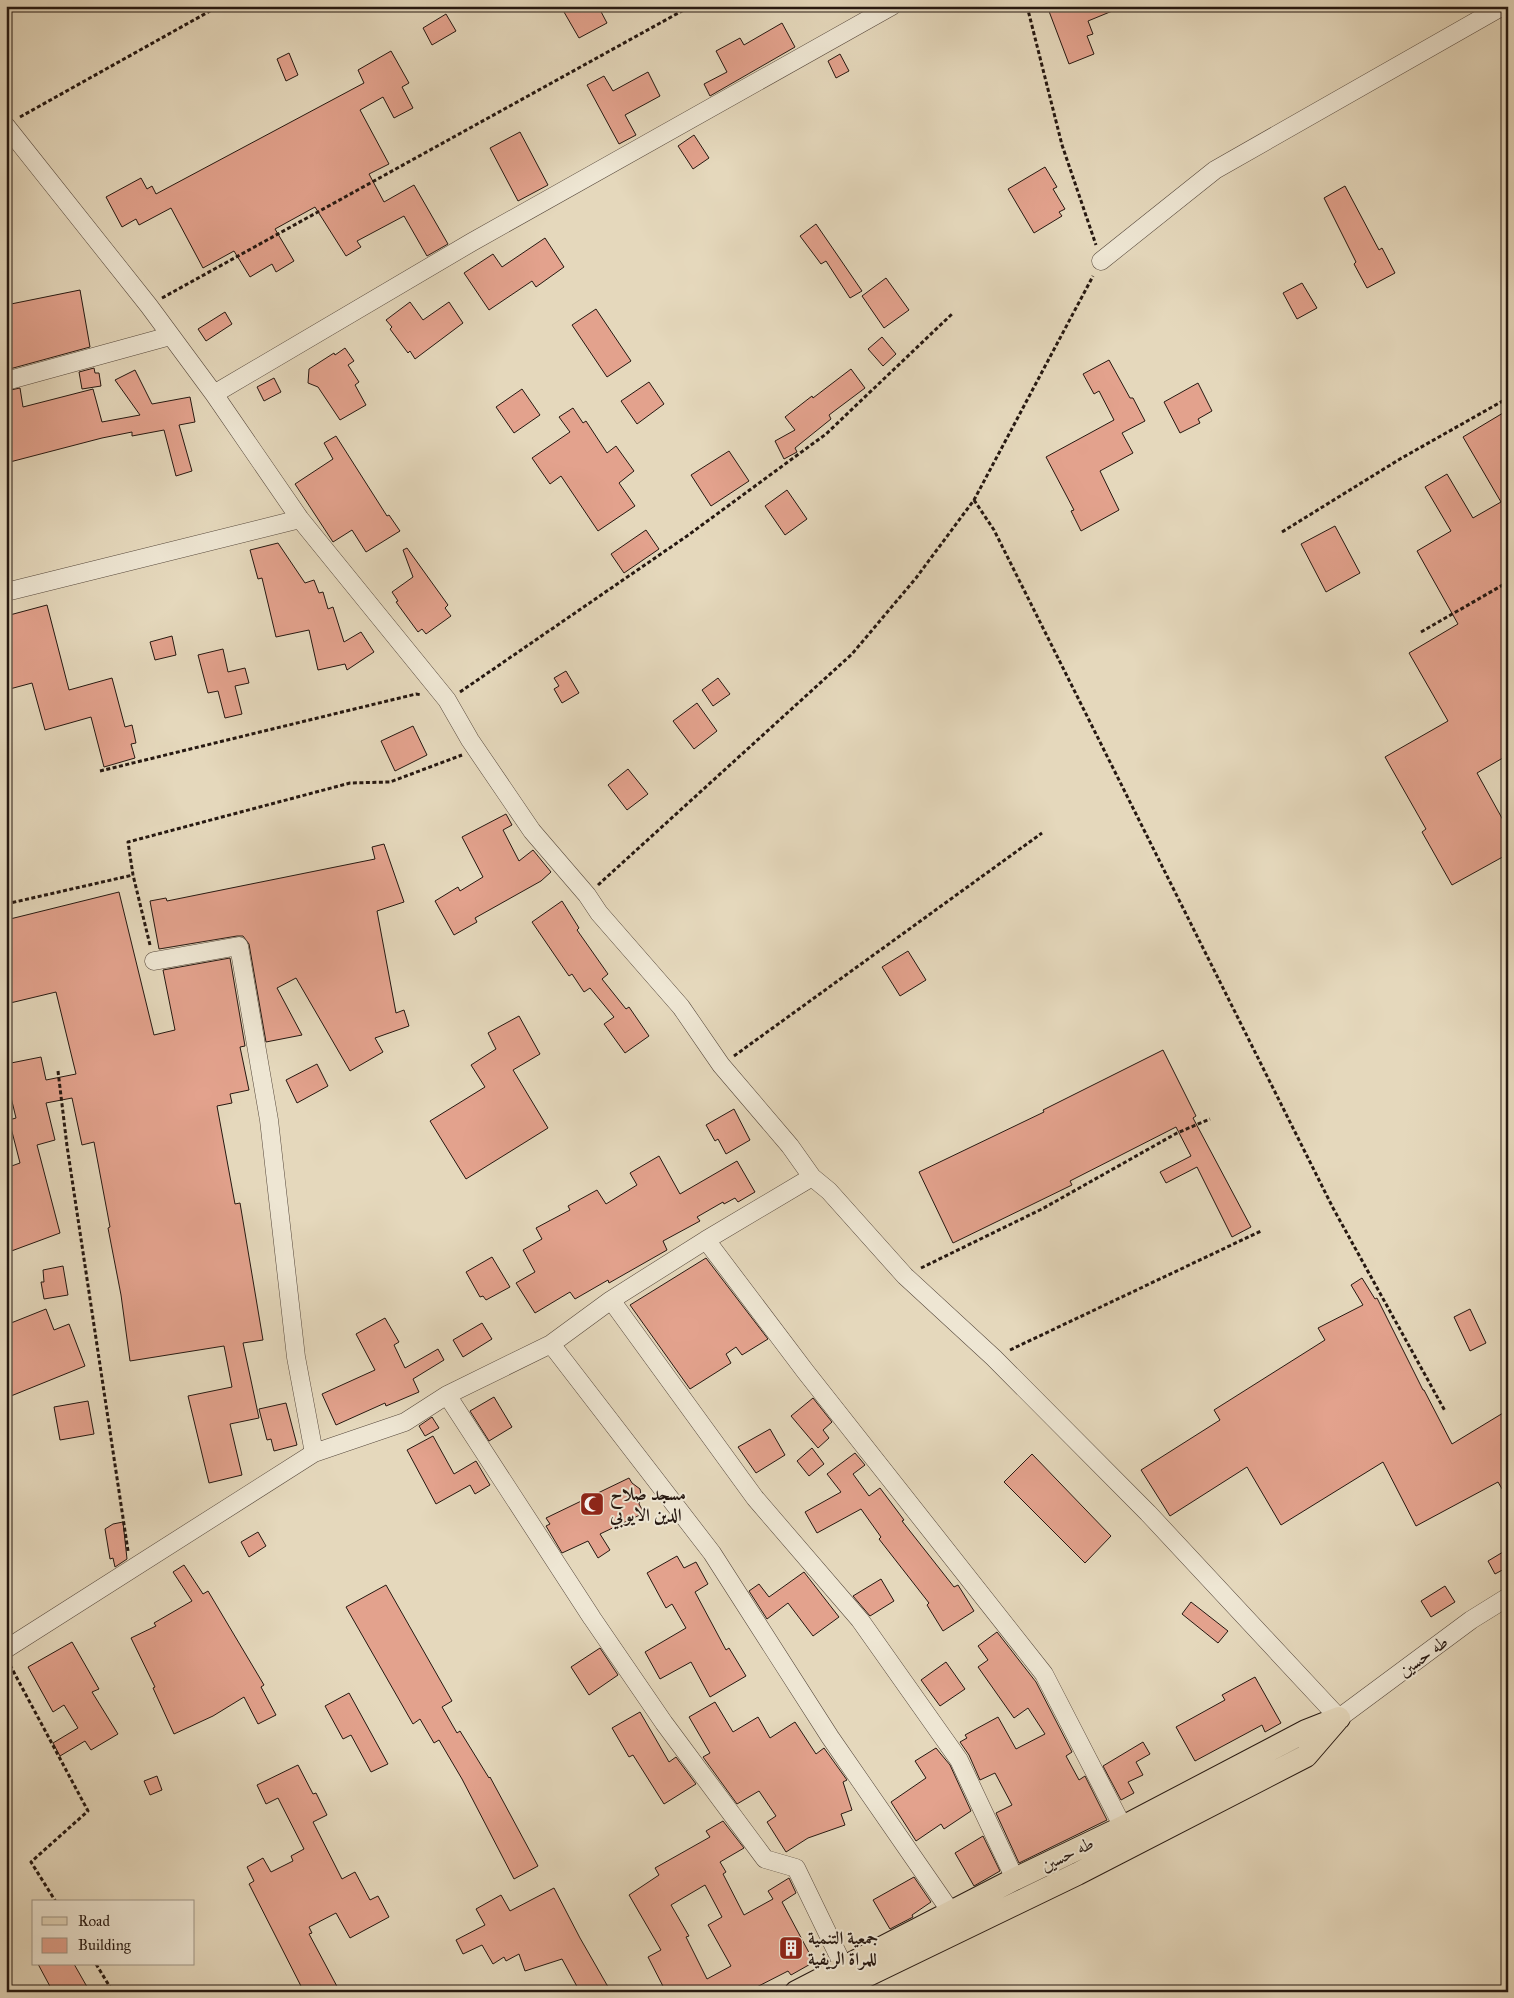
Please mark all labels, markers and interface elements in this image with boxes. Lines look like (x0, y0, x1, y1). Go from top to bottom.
place label: مسجد صلاح الدين الايوبي (609, 1483, 686, 1530)
mosque icon: مسجد صلاح الدين الايوبي (579, 1491, 605, 1517)
street label: طه حسين (1394, 1630, 1452, 1682)
street label: طه حسين (1037, 1832, 1097, 1876)
legend (32, 1900, 195, 1966)
text: Road (78, 1912, 110, 1930)
place label: جمعية التنمية للمراة الريفية (808, 1927, 878, 1971)
building icon: جمعية التنمية للمراة الريفية (778, 1935, 804, 1961)
text: Building (78, 1936, 132, 1954)

